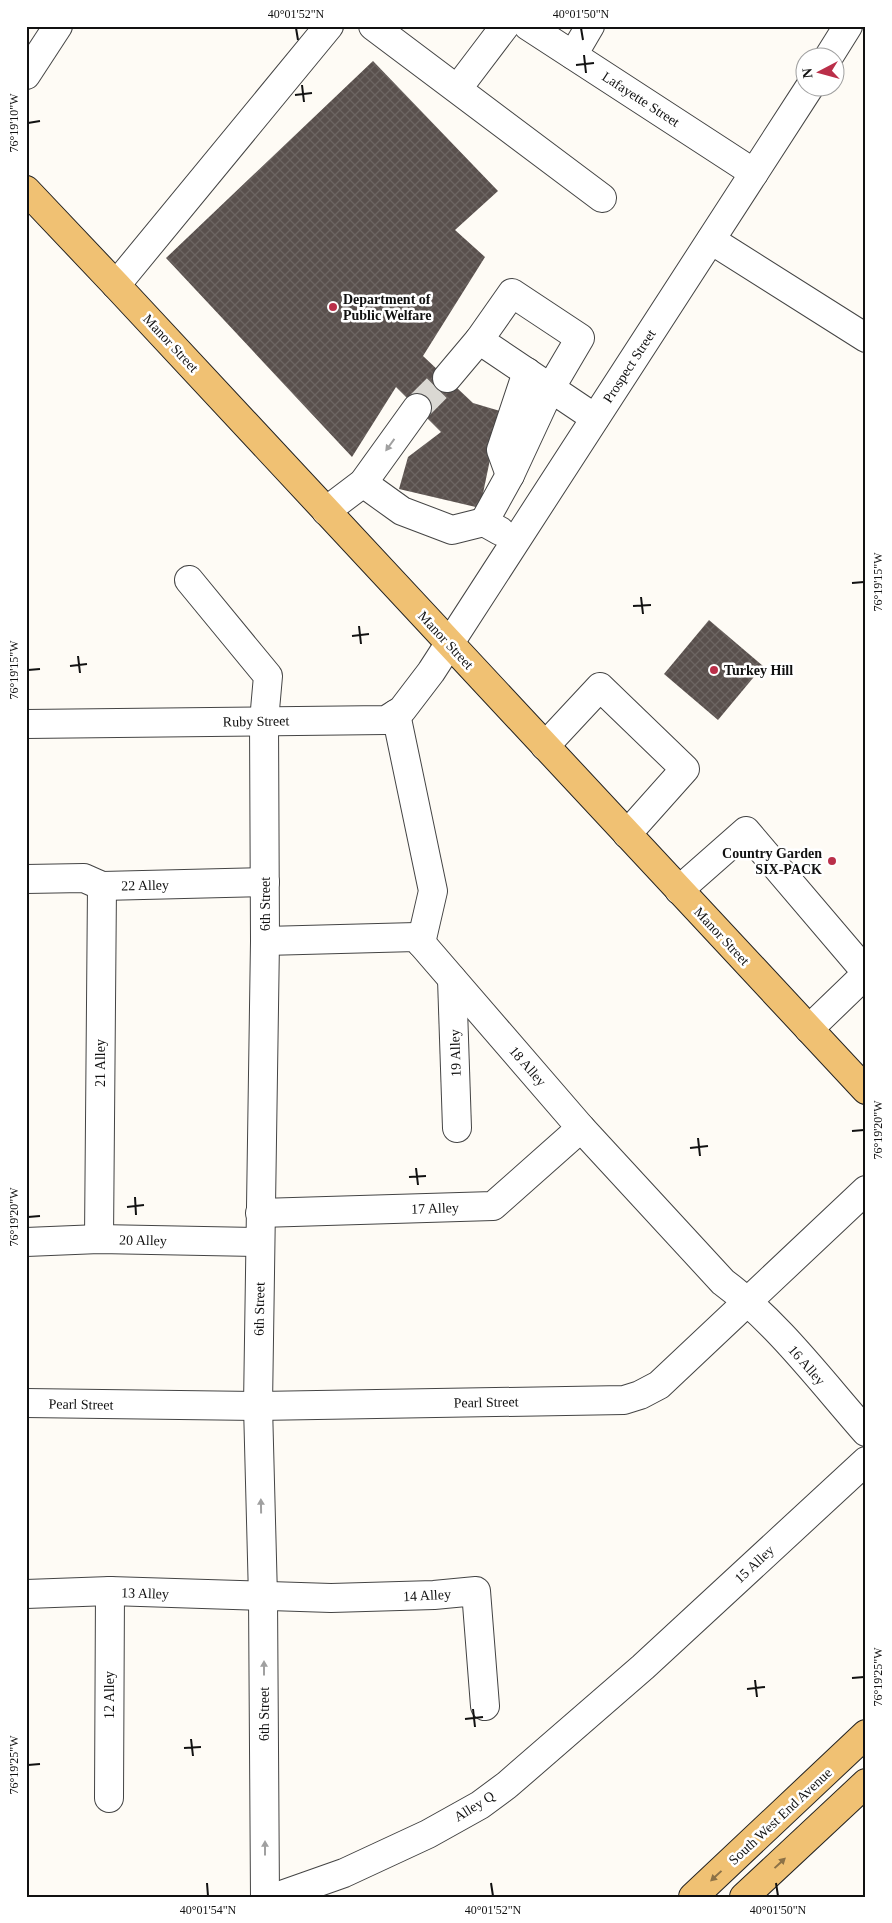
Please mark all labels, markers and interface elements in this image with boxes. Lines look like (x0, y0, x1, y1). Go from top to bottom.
text: 40°01'52"N (268, 7, 325, 21)
text: 40°01'50"N (553, 7, 610, 21)
north arrow (794, 48, 844, 98)
text: N (800, 67, 816, 79)
street label: Lafayette Street (599, 69, 682, 130)
text: 76°19'10"W (7, 93, 21, 153)
place label: Department of Public Welfare (343, 292, 432, 323)
marker: Department of Public Welfare (327, 301, 339, 313)
street label: Manor Street (140, 311, 201, 375)
street label: Prospect Street (600, 327, 659, 406)
one-way arrow (385, 438, 395, 452)
text: 76°19'15"W (871, 552, 885, 612)
street label: Manor Street (415, 608, 476, 672)
text: 76°19'15"W (7, 640, 21, 700)
place label: Turkey Hill (724, 663, 793, 678)
marker: Turkey Hill (708, 664, 720, 676)
street label: Ruby Street (223, 713, 289, 730)
place label: Country Garden SIX-PACK (722, 846, 822, 877)
marker: Country Garden SIX-PACK (826, 855, 838, 867)
street label: 6th Street (258, 877, 273, 931)
street label: 22 Alley (121, 878, 169, 893)
street label: Manor Street (691, 904, 752, 968)
street label: 19 Alley (447, 1029, 464, 1077)
street label: 21 Alley (93, 1039, 108, 1087)
street label: 18 Alley (506, 1043, 549, 1089)
text: 76°19'20"W (871, 1100, 885, 1160)
text: 76°19'20"W (7, 1187, 21, 1247)
street label: 17 Alley (411, 1200, 459, 1217)
street label: 20 Alley (119, 1233, 167, 1248)
street label: 6th Street (252, 1282, 267, 1336)
street label: 16 Alley (785, 1342, 828, 1388)
street label: Pearl Street (453, 1394, 519, 1411)
street label: Pearl Street (48, 1396, 114, 1413)
one-way arrow (257, 1497, 265, 1513)
street label: 15 Alley (732, 1543, 777, 1586)
street label: 13 Alley (121, 1585, 169, 1602)
street label: 14 Alley (403, 1587, 451, 1604)
text: 76°19'25"W (871, 1647, 885, 1707)
one-way arrow (260, 1660, 268, 1676)
street label: 12 Alley (102, 1671, 117, 1719)
street label: 6th Street (257, 1687, 272, 1741)
text: 76°19'25"W (7, 1735, 21, 1795)
street label: South West End Avenue (726, 1765, 835, 1868)
street label: Alley Q (451, 1788, 497, 1825)
one-way arrow (261, 1840, 269, 1856)
one-way arrow (773, 1857, 785, 1869)
one-way arrow (710, 1870, 722, 1882)
text: 40°01'54"N (180, 1903, 237, 1917)
text: 40°01'52"N (465, 1903, 522, 1917)
text: 40°01'50"N (750, 1903, 807, 1917)

